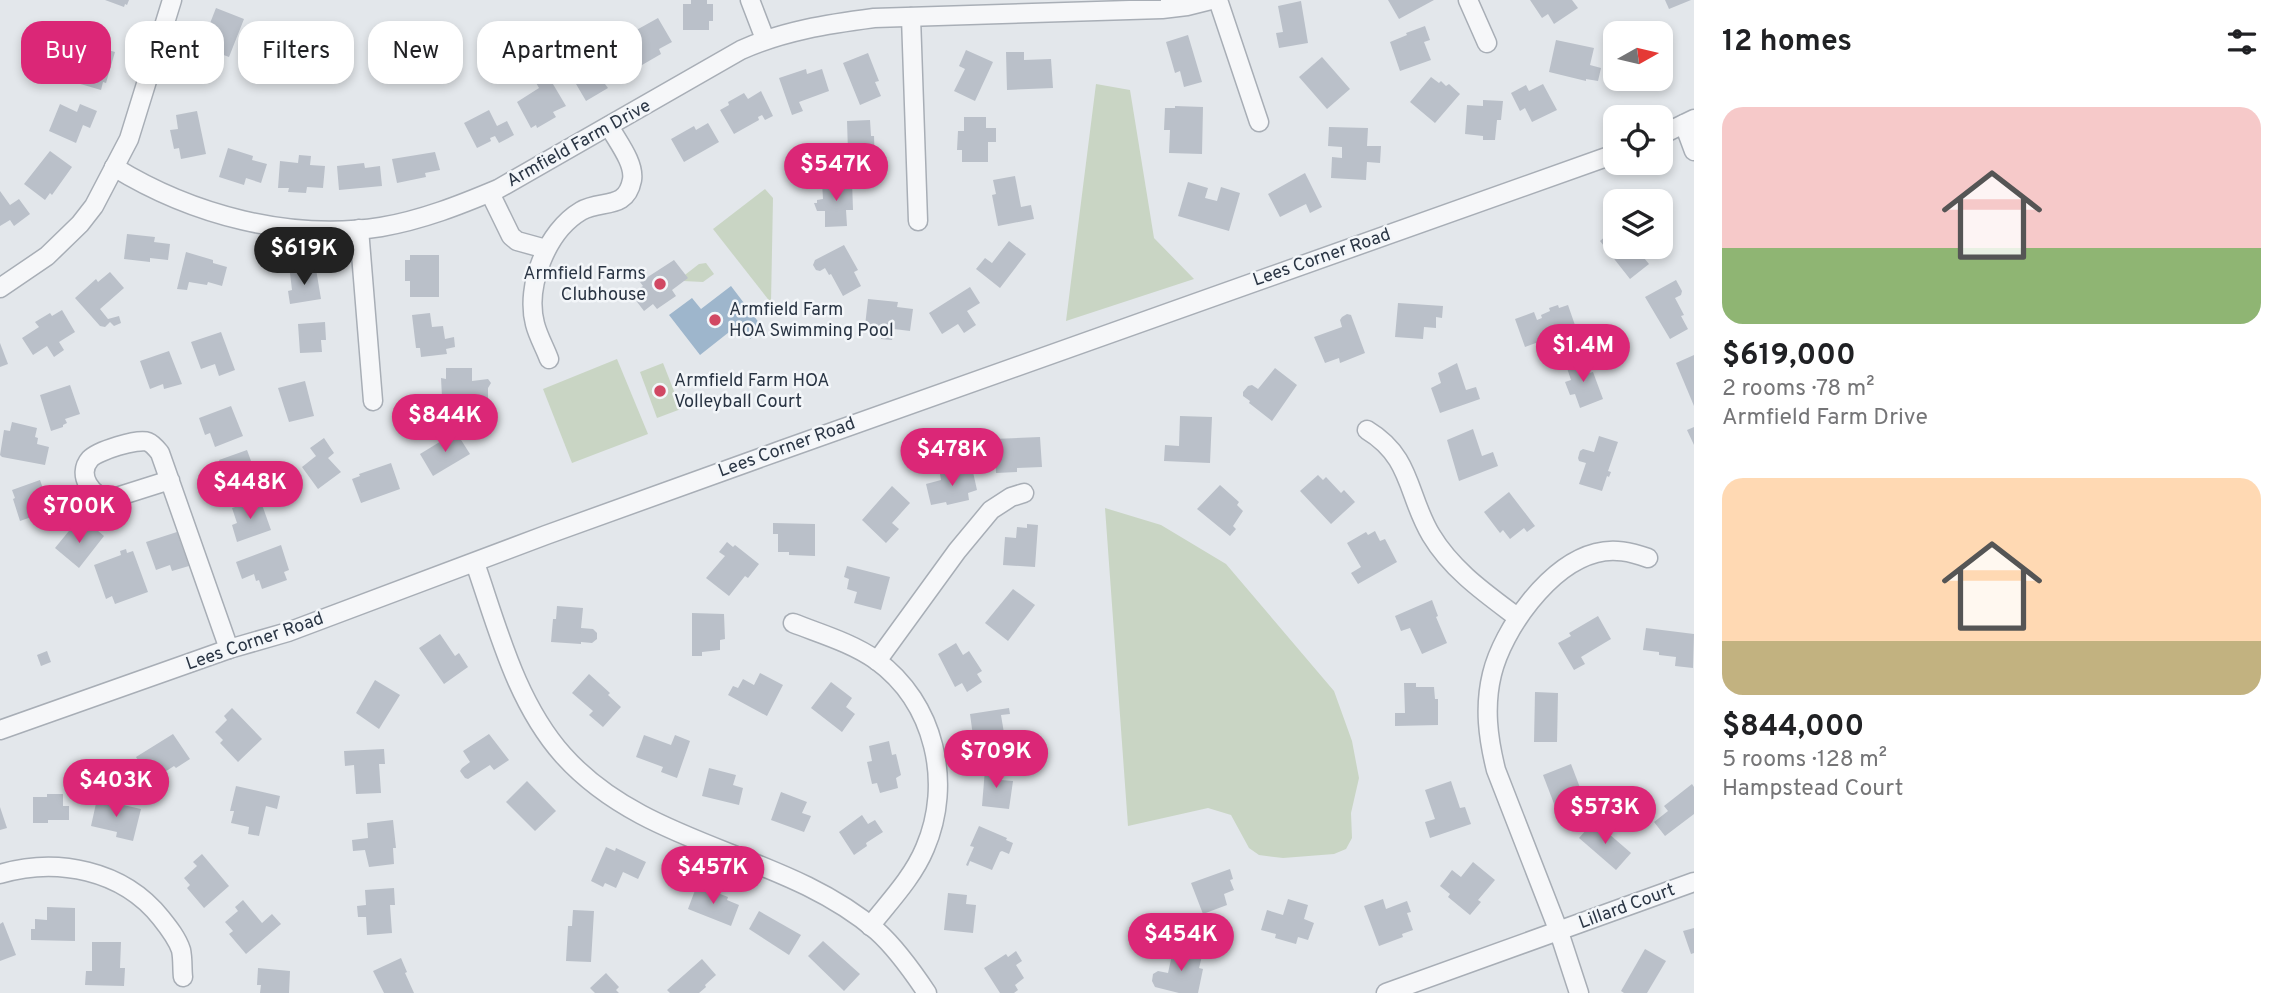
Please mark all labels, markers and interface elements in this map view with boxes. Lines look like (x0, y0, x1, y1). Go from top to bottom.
chip: Buy (21, 21, 111, 84)
chip: Rent (125, 21, 224, 84)
chip: Filters (238, 21, 354, 84)
chip: New (368, 21, 463, 84)
chip: Apartment (477, 21, 642, 84)
north arrow (1603, 21, 1673, 91)
map controls (1603, 21, 1673, 259)
icon: filters (2223, 23, 2261, 61)
text: 12 homes (1722, 24, 1852, 61)
street label: Armfield Farm Drive (503, 95, 655, 193)
button: locate (1603, 105, 1673, 175)
pin: $547K (787, 144, 885, 203)
text: $547K (800, 151, 872, 180)
icon: home (1929, 152, 2055, 278)
button: layers (1603, 189, 1673, 259)
street label: Lees Corner Road (1250, 224, 1394, 292)
pin: $619K (255, 228, 353, 287)
text: $619K (270, 235, 338, 264)
place label: Armfield Farms Clubhouse (523, 263, 646, 307)
marker: Armfield Farms Clubhouse (652, 276, 668, 292)
place label: Armfield Farm HOA Swimming Pool (729, 299, 894, 343)
marker: Armfield Farm HOA Swimming Pool (707, 312, 723, 328)
pin: $1.4M (1534, 324, 1632, 384)
text: $1.4M (1552, 332, 1614, 361)
text: $619,000 (1722, 338, 1856, 375)
place label: Armfield Farm HOA Volleyball Court (674, 370, 830, 414)
text: 2 rooms · 78 m² (1722, 375, 1875, 404)
marker: Armfield Farm HOA Volleyball Court (652, 383, 668, 399)
pin: $844K (396, 394, 494, 454)
text: $844K (408, 402, 482, 431)
text: Armfield Farm Drive (1722, 404, 1928, 433)
street label: Lees Corner Road (715, 413, 859, 483)
pin: $478K (903, 428, 1001, 488)
text: $478K (917, 436, 987, 465)
pin: $448K (201, 462, 299, 521)
text: $448K (213, 469, 287, 498)
pin: $700K (30, 486, 128, 545)
text: $700K (43, 493, 115, 522)
icon: home (1929, 523, 2055, 649)
street label: Lees Corner Road (183, 608, 327, 676)
text: $844,000 (1722, 709, 1864, 746)
pin: $709K (947, 730, 1045, 790)
text: $709K (960, 738, 1032, 767)
text: 5 rooms · 128 m² (1722, 746, 1887, 775)
pin: $403K (67, 760, 165, 819)
text: $403K (79, 767, 153, 796)
text: Hampstead Court (1722, 775, 1903, 804)
pin: $573K (1556, 786, 1654, 846)
text: $573K (1570, 794, 1640, 823)
pin: $457K (664, 846, 762, 906)
text: $457K (677, 854, 749, 883)
street label: Lillard Court (1576, 879, 1678, 935)
pin: $454K (1132, 914, 1230, 973)
text: $454K (1144, 921, 1218, 950)

